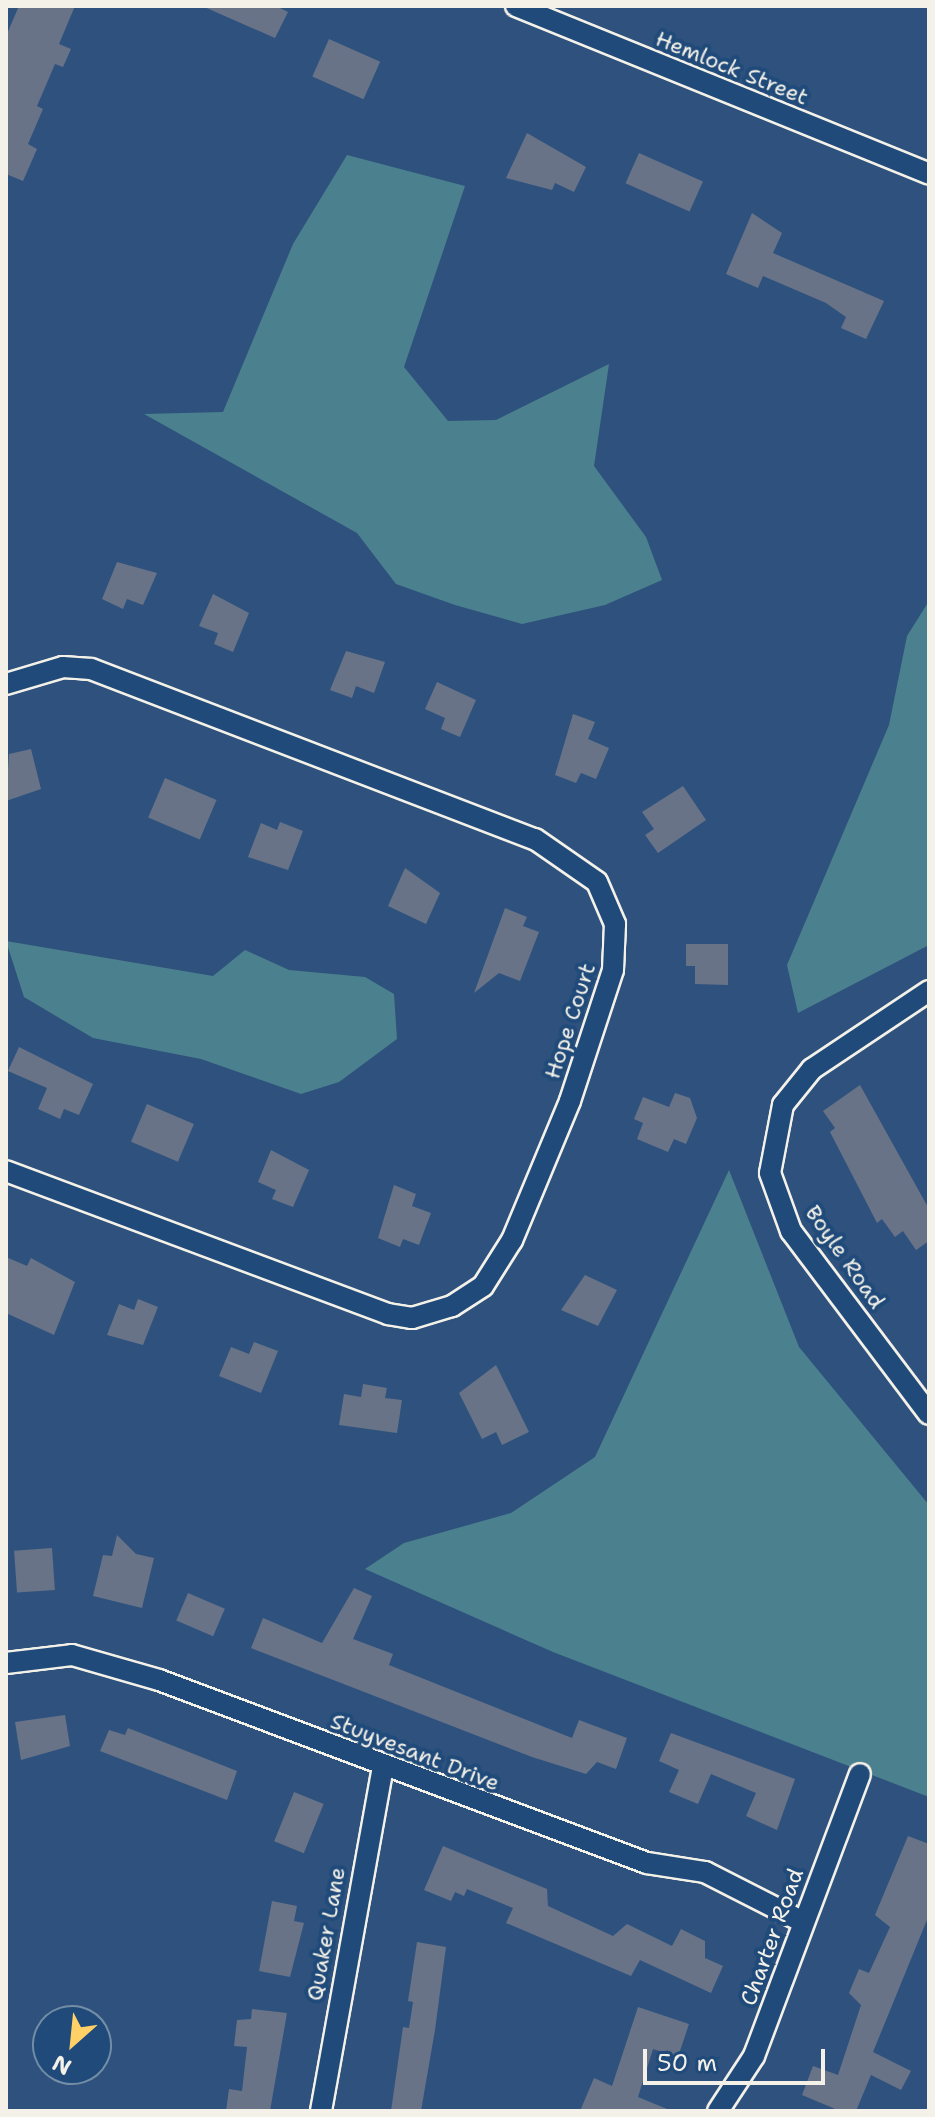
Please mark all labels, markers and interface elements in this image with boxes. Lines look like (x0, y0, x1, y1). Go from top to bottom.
street label: Hemlock Street (652, 25, 812, 111)
street label: Hope Court (539, 960, 601, 1082)
street label: Boyle Road (800, 1200, 890, 1314)
street label: Stuyvesant Drive (327, 1708, 503, 1796)
street label: Quaker Lane (301, 1865, 351, 2003)
street label: Charter Road (735, 1865, 809, 2009)
north arrow (32, 2005, 112, 2085)
scale bar (647, 2033, 829, 2083)
text: 50 m (657, 2047, 717, 2079)
text: N (47, 2048, 76, 2082)

